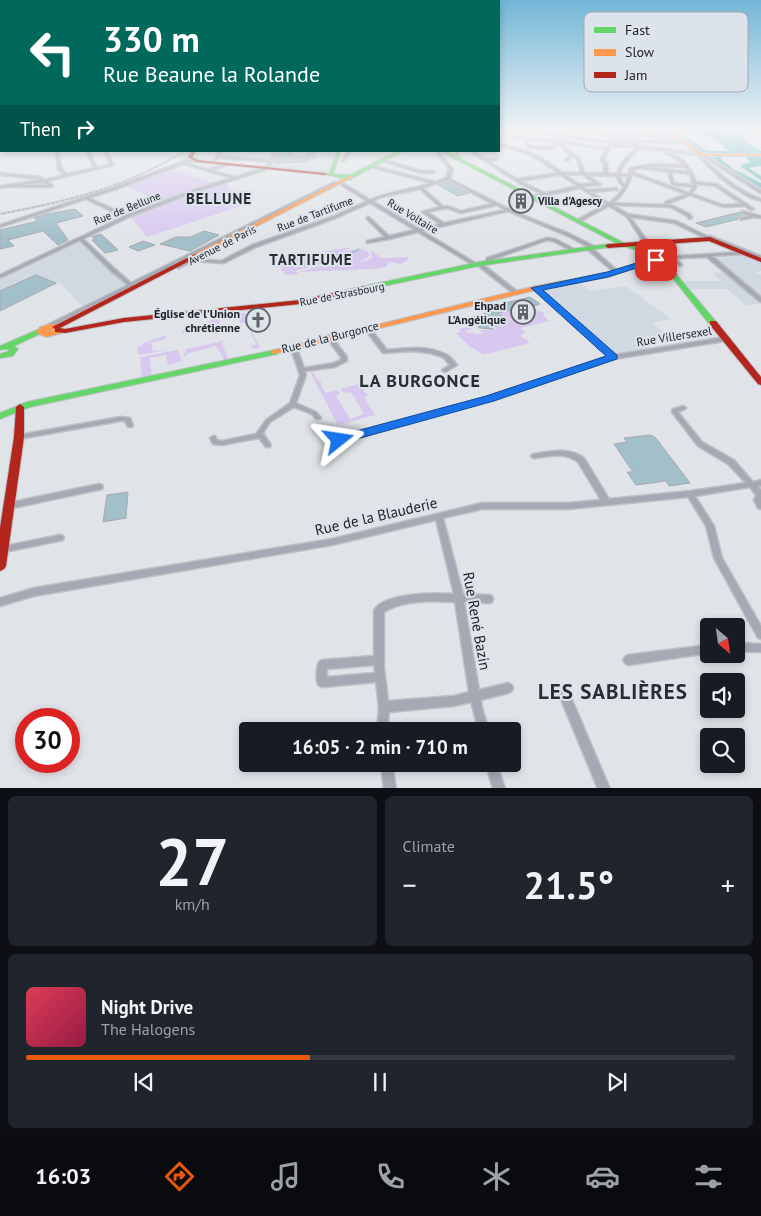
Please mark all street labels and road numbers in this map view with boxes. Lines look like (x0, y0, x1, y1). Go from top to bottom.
street label: Rue de Bellune (91, 188, 163, 228)
street label: Rue de Tartifume (275, 193, 355, 235)
street label: Rue Voltaire (385, 195, 441, 237)
street label: Avenue de Paris (186, 222, 259, 268)
street label: Rue de Strasbourg (298, 279, 386, 309)
street label: Rue de la Burgonce (280, 318, 380, 356)
street label: Rue Villersexel (635, 323, 713, 349)
street label: Rue de la Blauderie (313, 493, 439, 539)
street label: Rue René Bazin (459, 570, 495, 672)

